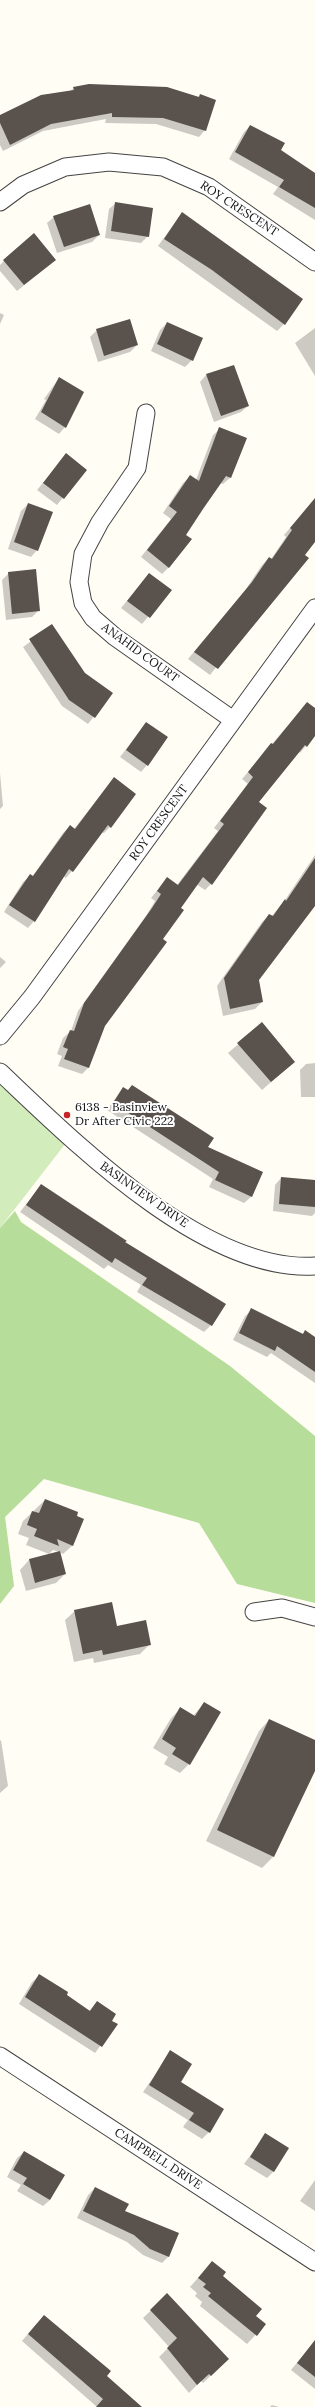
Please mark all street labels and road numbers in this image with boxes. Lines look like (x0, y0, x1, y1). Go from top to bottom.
street label: ROY CRESCENT (197, 178, 281, 240)
street label: ANAHID COURT (99, 620, 181, 686)
street label: ROY CRESCENT (127, 782, 191, 864)
street label: BASINVIEW DRIVE (97, 1159, 191, 1231)
street label: CAMPBELL DRIVE (112, 2125, 204, 2193)

